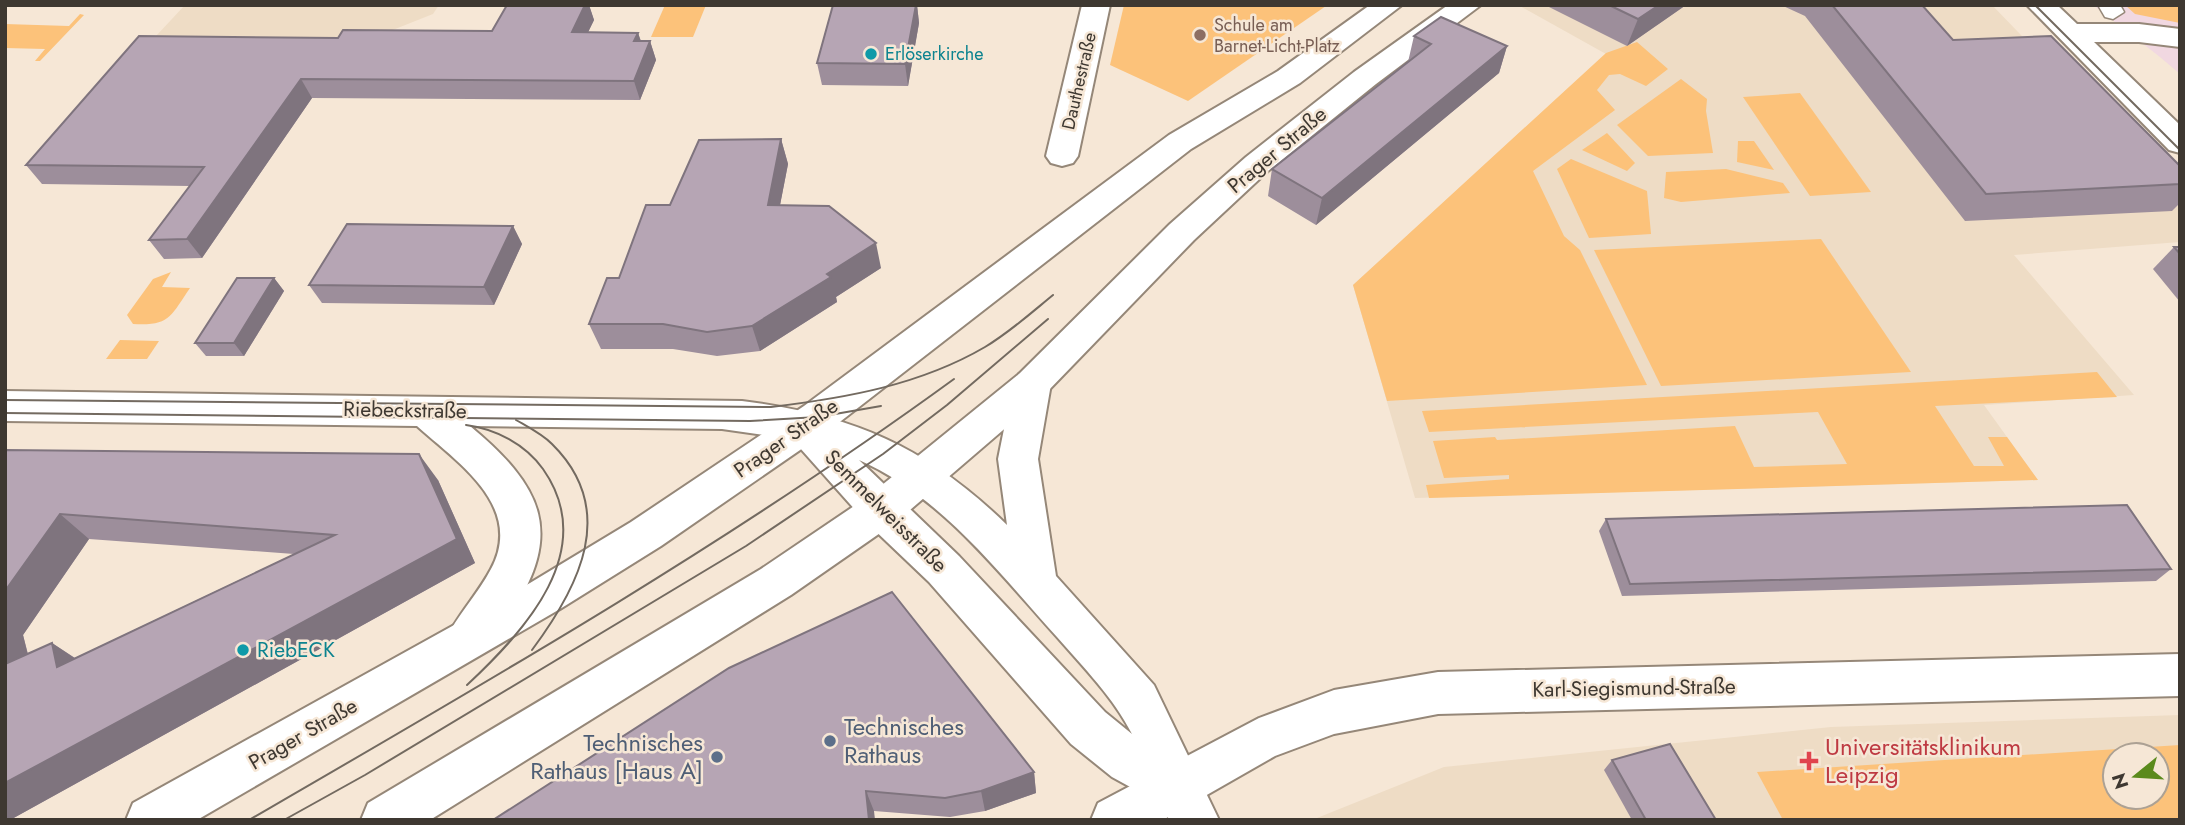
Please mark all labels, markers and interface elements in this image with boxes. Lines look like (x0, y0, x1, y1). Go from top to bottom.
place label: Schule am Barnet-Licht-Platz (1214, 12, 1341, 59)
marker: Schule am Barnet-Licht-Platz (1192, 27, 1208, 43)
street label: Dauthestraße (1055, 30, 1103, 132)
place label: Erlöserkirche (885, 41, 984, 67)
marker: Erlöserkirche (863, 46, 879, 62)
street label: Prager Straße (1221, 99, 1333, 200)
street label: Prager Straße (728, 391, 844, 485)
street label: Riebeckstraße (343, 394, 467, 426)
street label: Semmelweisstraße (818, 443, 954, 579)
place label: RiebECK (257, 635, 335, 665)
marker: RiebECK (235, 642, 251, 658)
street label: Karl-Siegismund-Straße (1532, 671, 1736, 705)
street label: Prager Straße (243, 691, 363, 777)
place label: Technisches Rathaus (844, 709, 964, 772)
place label: Technisches Rathaus [Haus A] (530, 725, 703, 788)
place label: Universitätsklinikum Leipzig (1825, 729, 2021, 792)
marker: Technisches Rathaus (822, 733, 838, 749)
north arrow (2101, 741, 2171, 811)
marker: Technisches Rathaus [Haus A] (709, 749, 725, 765)
marker: Universitätsklinikum Leipzig (1799, 751, 1819, 771)
text: N (2105, 770, 2135, 792)

